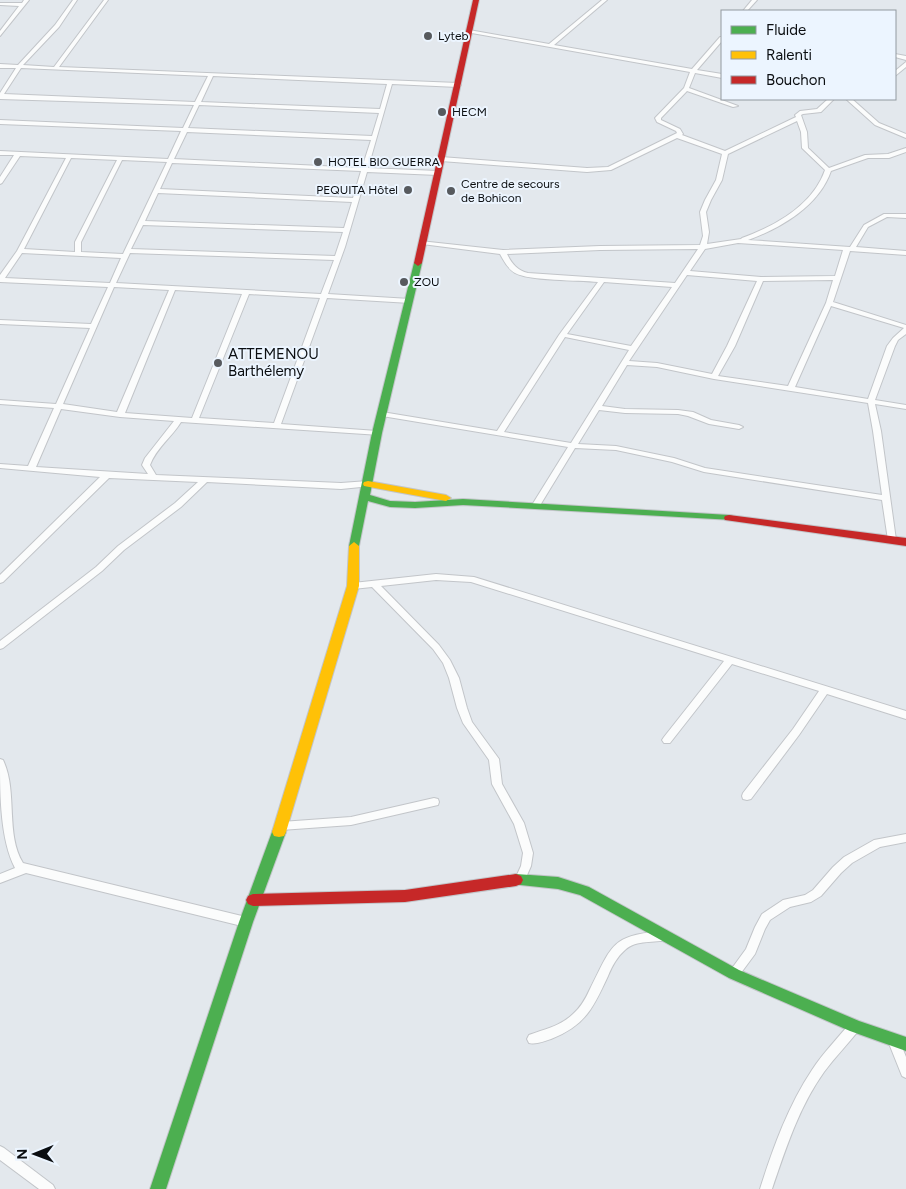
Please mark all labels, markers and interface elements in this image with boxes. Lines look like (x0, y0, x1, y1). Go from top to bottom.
legend (721, 10, 896, 100)
text: Fluide (766, 21, 806, 39)
place label: Lyteb (438, 29, 469, 43)
marker: Lyteb (422, 30, 434, 42)
text: Ralenti (766, 46, 812, 64)
text: Bouchon (766, 71, 826, 89)
place label: HECM (452, 105, 487, 119)
marker: HECM (436, 106, 448, 118)
place label: HOTEL BIO GUERRA (328, 155, 440, 169)
marker: HOTEL BIO GUERRA (312, 156, 324, 168)
place label: Centre de secours de Bohicon (461, 177, 560, 205)
place label: PEQUITA Hôtel (316, 183, 398, 197)
marker: PEQUITA Hôtel (402, 184, 414, 196)
marker: Centre de secours de Bohicon (445, 185, 457, 197)
place label: ZOU (414, 275, 440, 289)
marker: ZOU (398, 276, 410, 288)
place label: ATTEMENOU Barthélemy (228, 345, 319, 380)
marker: ATTEMENOU Barthélemy (212, 357, 224, 369)
north arrow (10, 1129, 60, 1179)
text: N (14, 1149, 31, 1160)

